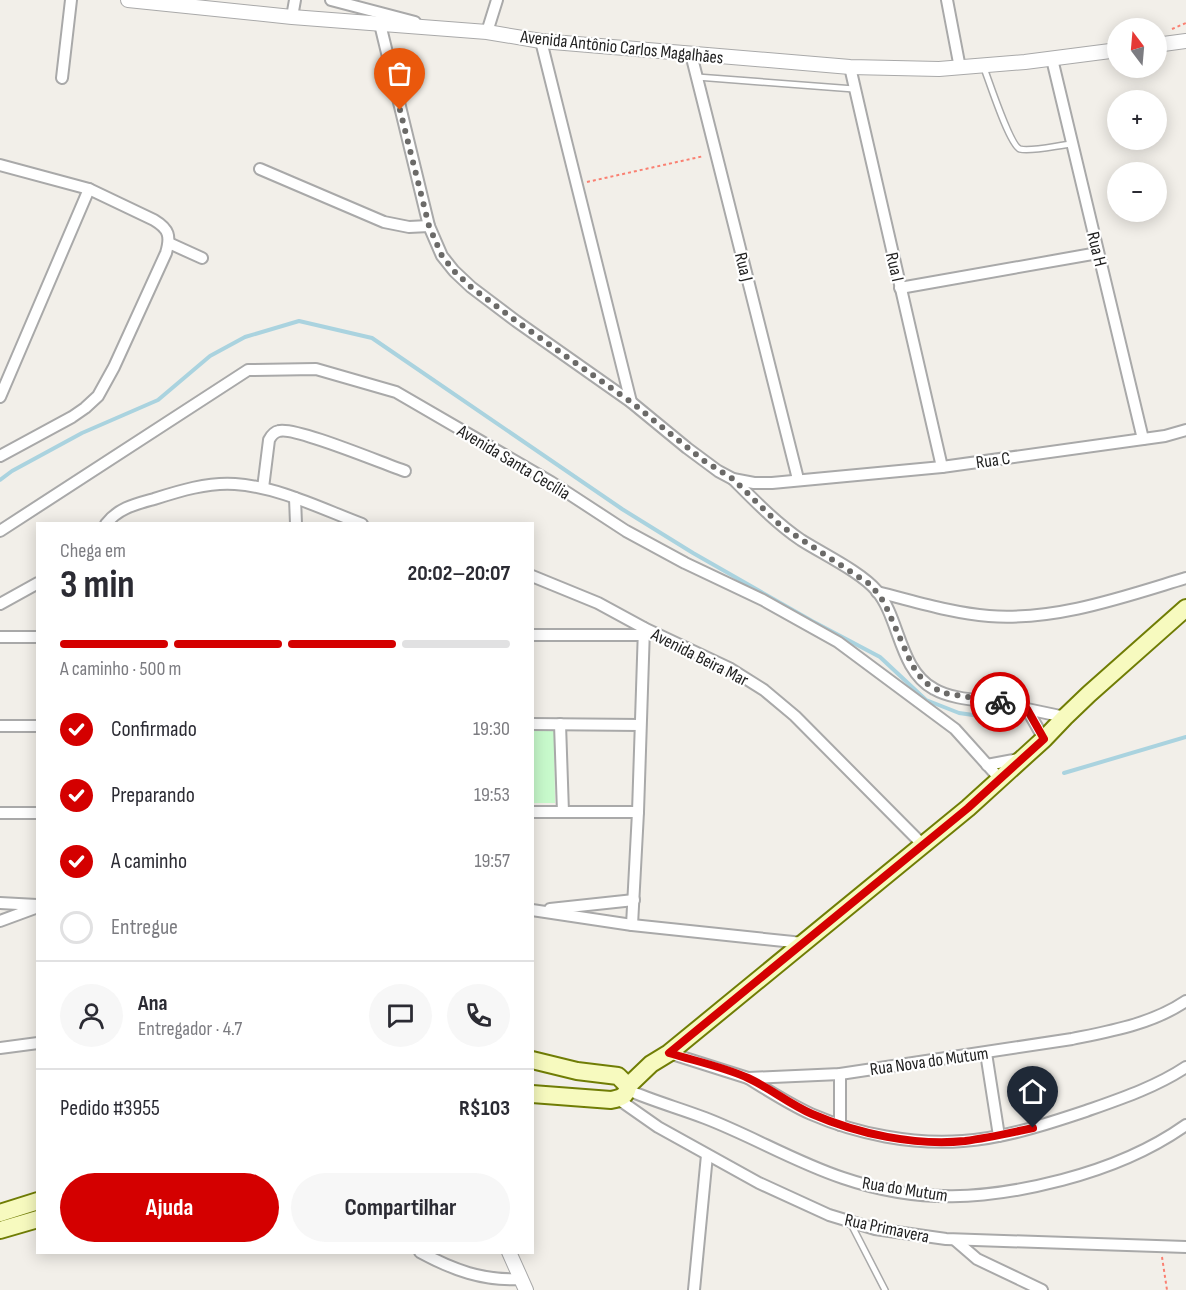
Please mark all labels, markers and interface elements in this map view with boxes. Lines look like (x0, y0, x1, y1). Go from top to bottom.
north arrow (1107, 18, 1167, 78)
map controls (1107, 18, 1167, 222)
street label: Avenida Antônio Carlos Magalhães (518, 26, 724, 69)
pin (374, 48, 425, 110)
icon: bag (383, 57, 416, 90)
button: + (1107, 90, 1167, 150)
button: − (1107, 162, 1167, 222)
street label: Rua H (1082, 230, 1111, 269)
street label: Rua J (730, 250, 757, 284)
street label: Rua I (881, 250, 908, 284)
street label: Avenida Santa Cecília (453, 420, 574, 504)
street label: Rua C (975, 448, 1012, 473)
text: Chega em (60, 539, 126, 563)
text: 20:02–20:07 (408, 560, 510, 587)
text: 3 min (60, 562, 135, 609)
street label: Avenida Beira Mar (647, 624, 752, 691)
text: A caminho · 500 m (60, 657, 181, 681)
courier (970, 672, 1030, 732)
icon: bike (984, 686, 1017, 719)
icon: check (60, 713, 93, 746)
text: Confirmado (111, 716, 197, 743)
text: 19:30 (473, 717, 510, 741)
icon: check (60, 779, 93, 812)
text: Preparando (111, 782, 195, 809)
text: 19:53 (474, 783, 510, 807)
icon: check (60, 845, 93, 878)
text: A caminho (111, 848, 187, 875)
text: 19:57 (474, 849, 510, 873)
text: Entregue (111, 914, 178, 941)
button: person (60, 984, 123, 1047)
button: chat (369, 984, 432, 1047)
button: phone (447, 984, 510, 1047)
text: Ana (138, 990, 168, 1017)
text: Entregador · 4.7 (138, 1017, 242, 1041)
street label: Rua Nova do Mutum (869, 1043, 990, 1080)
pin (1007, 1066, 1058, 1128)
icon: home (1016, 1075, 1049, 1108)
text: Pedido #3955 (60, 1095, 160, 1122)
text: R$103 (459, 1095, 510, 1122)
street label: Rua do Mutum (861, 1172, 949, 1207)
button: Ajuda (60, 1173, 279, 1242)
button: Compartilhar (291, 1173, 510, 1242)
street label: Rua Primavera (843, 1209, 931, 1248)

